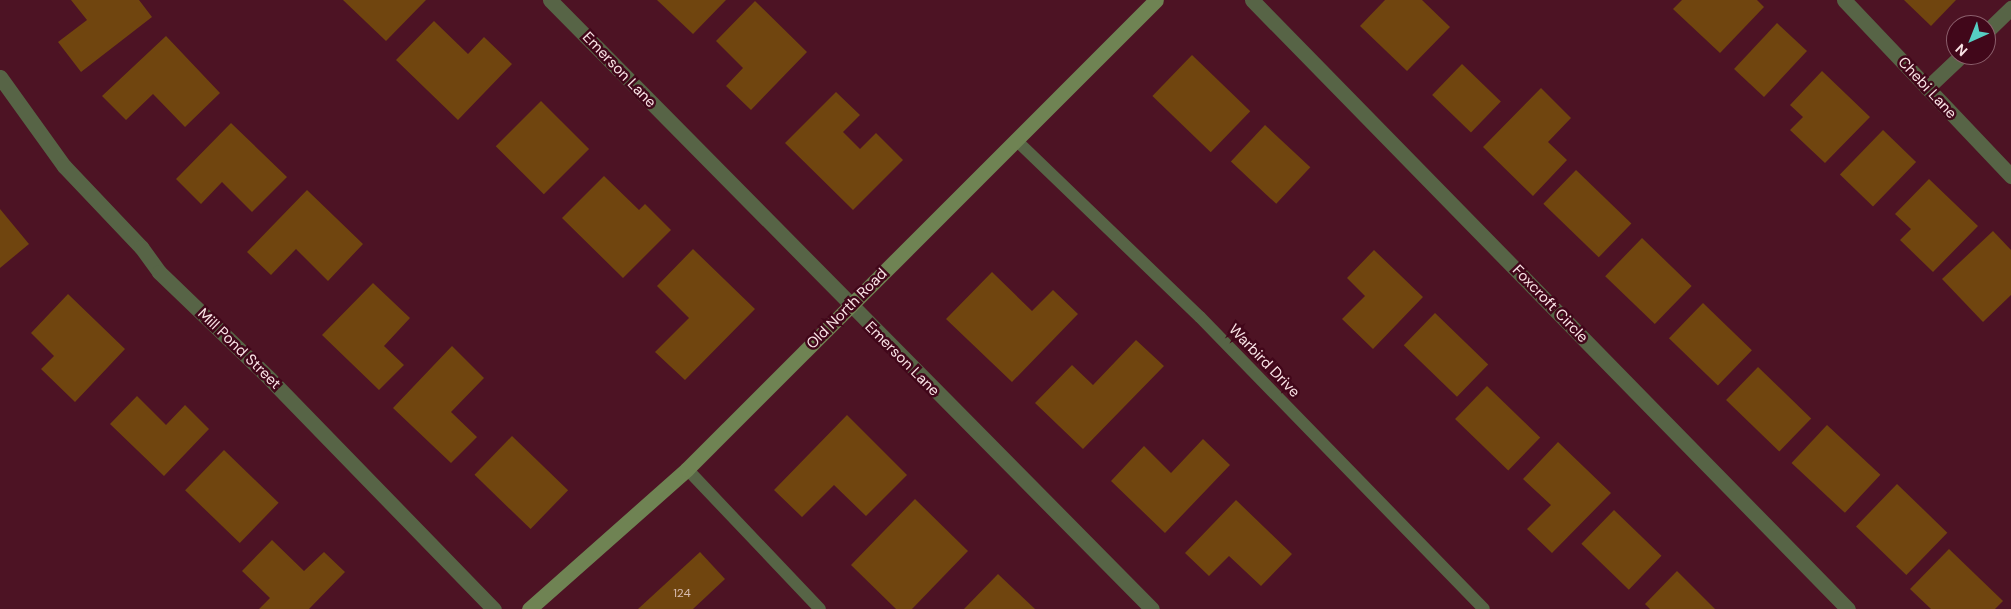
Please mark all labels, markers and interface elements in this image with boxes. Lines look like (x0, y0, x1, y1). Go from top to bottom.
north arrow (1946, 15, 1996, 65)
street label: Emerson Lane (578, 28, 660, 112)
text: N (1951, 40, 1971, 60)
street label: Chebi Lane (1894, 53, 1960, 123)
street label: Foxcroft Circle (1508, 261, 1592, 347)
street label: Old North Road (803, 265, 891, 353)
street label: Mill Pond Street (194, 305, 284, 393)
street label: Emerson Lane (861, 318, 943, 400)
street label: Warbird Drive (1225, 321, 1303, 401)
house number: 124 (673, 587, 691, 601)

